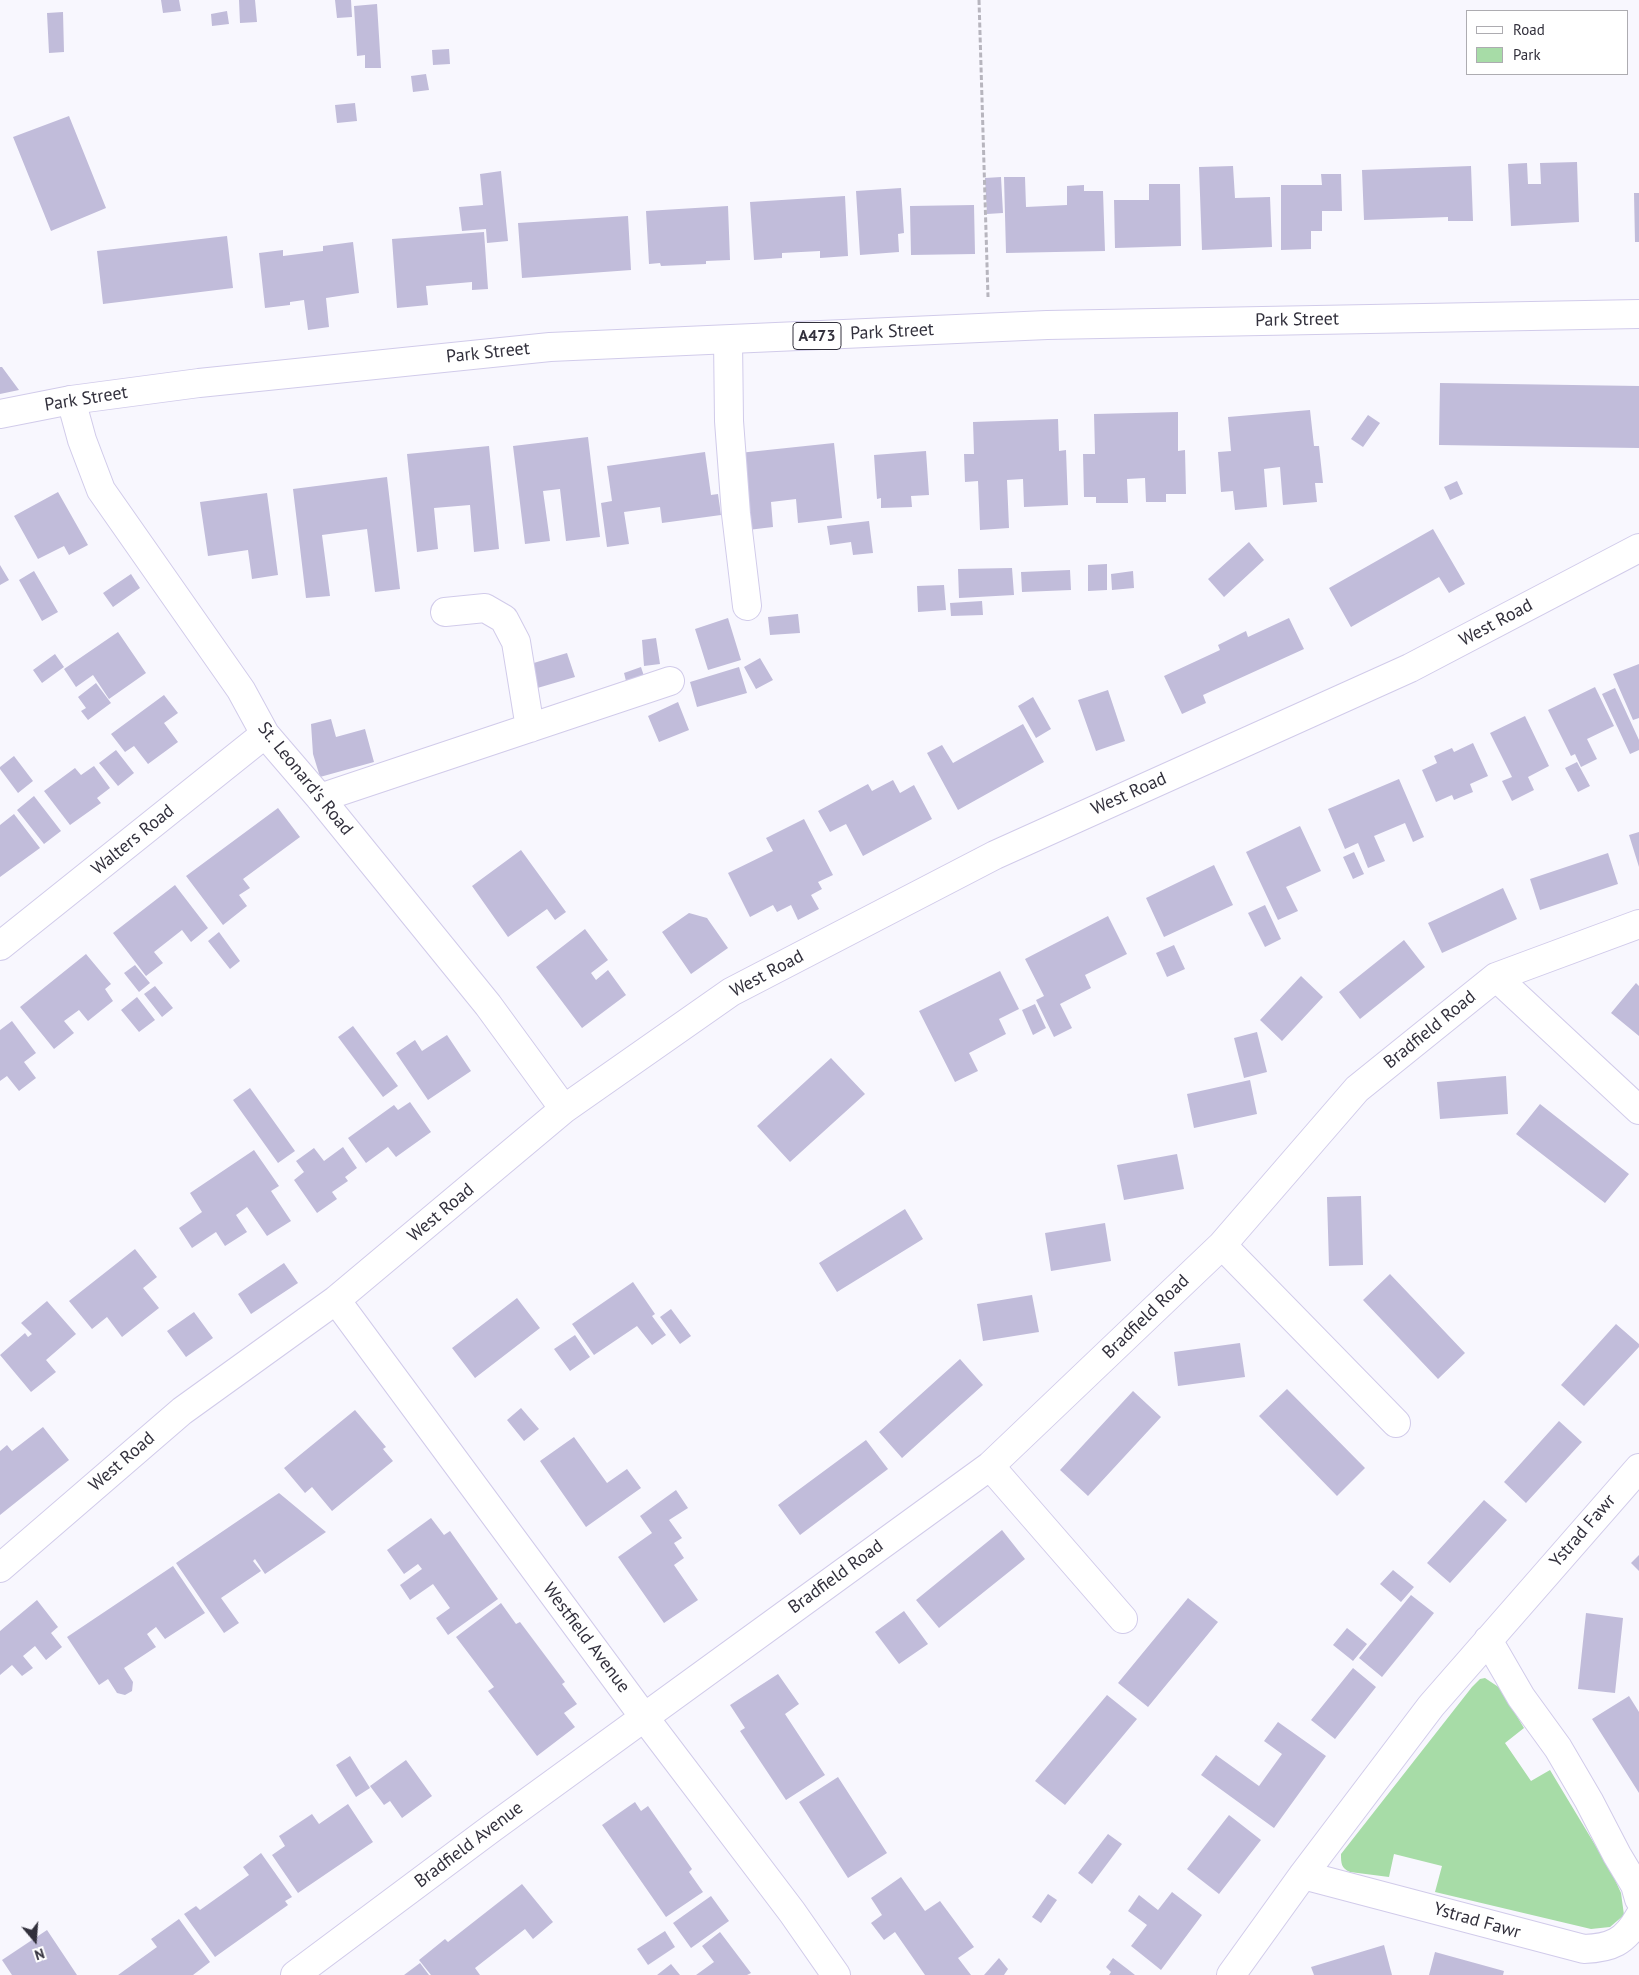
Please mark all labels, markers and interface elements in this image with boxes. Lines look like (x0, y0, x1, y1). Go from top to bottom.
legend (1466, 10, 1629, 75)
text: Road (1513, 20, 1545, 39)
text: Park (1513, 45, 1541, 64)
street label: Park Street (1255, 308, 1339, 332)
street label: Park Street (850, 319, 934, 345)
road number: A473 (793, 322, 841, 350)
street label: Park Street (445, 338, 531, 368)
street label: Park Street (43, 382, 129, 416)
street label: West Road (1456, 595, 1536, 651)
street label: St. Leonard's Road (253, 718, 357, 840)
street label: West Road (1088, 768, 1170, 820)
street label: Walters Road (87, 800, 179, 880)
street label: West Road (727, 946, 807, 1002)
street label: Bradfield Road (1380, 986, 1480, 1074)
street label: West Road (403, 1179, 479, 1247)
street label: Bradfield Road (1098, 1270, 1194, 1364)
street label: West Road (85, 1428, 159, 1496)
street label: Ystrad Fawr (1545, 1490, 1621, 1572)
street label: Bradfield Road (784, 1535, 888, 1619)
street label: Westfield Avenue (538, 1579, 634, 1697)
street label: Bradfield Avenue (411, 1797, 527, 1893)
street label: Ystrad Fawr (1431, 1898, 1523, 1944)
north arrow (10, 1915, 60, 1965)
text: N (32, 1944, 47, 1964)

